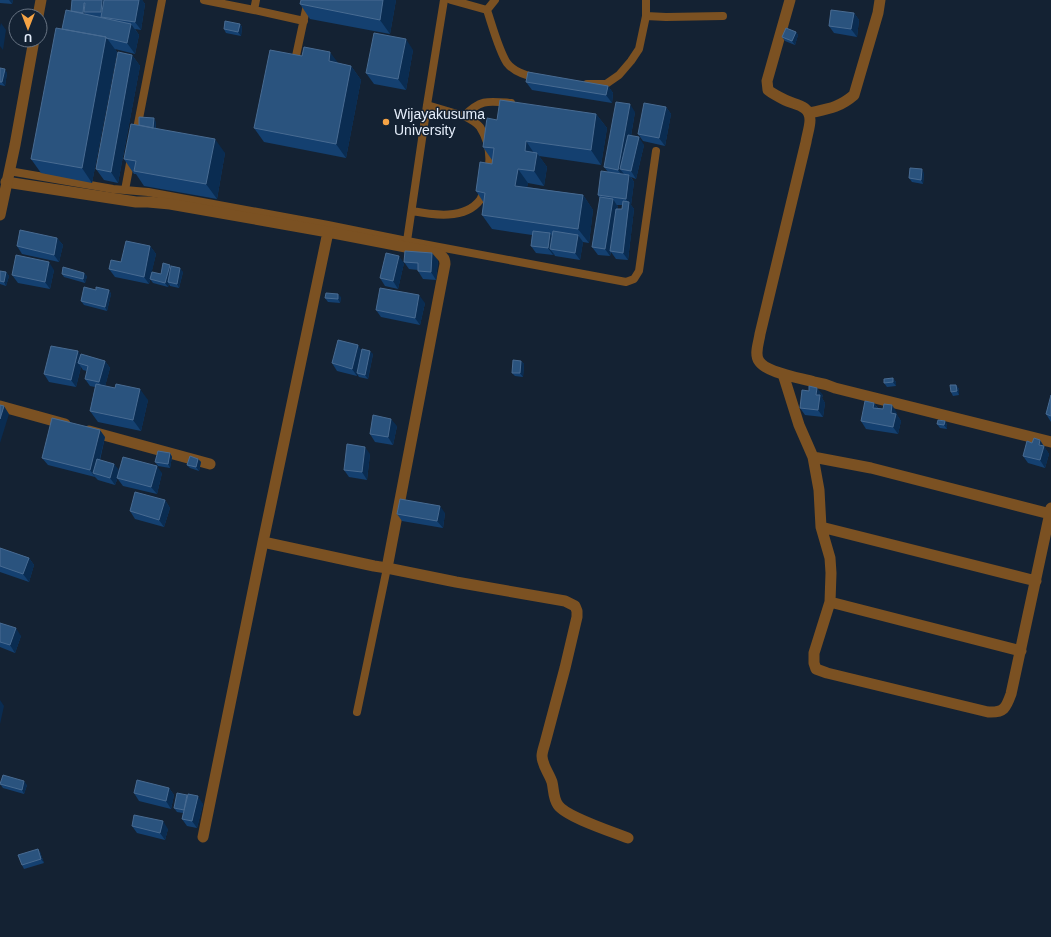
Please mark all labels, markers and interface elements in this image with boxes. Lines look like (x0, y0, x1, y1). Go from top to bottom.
north arrow (8, 8, 48, 48)
text: U (24, 32, 32, 44)
place label: Wijayakusuma University (394, 106, 485, 138)
marker: Wijayakusuma University (381, 117, 391, 127)

